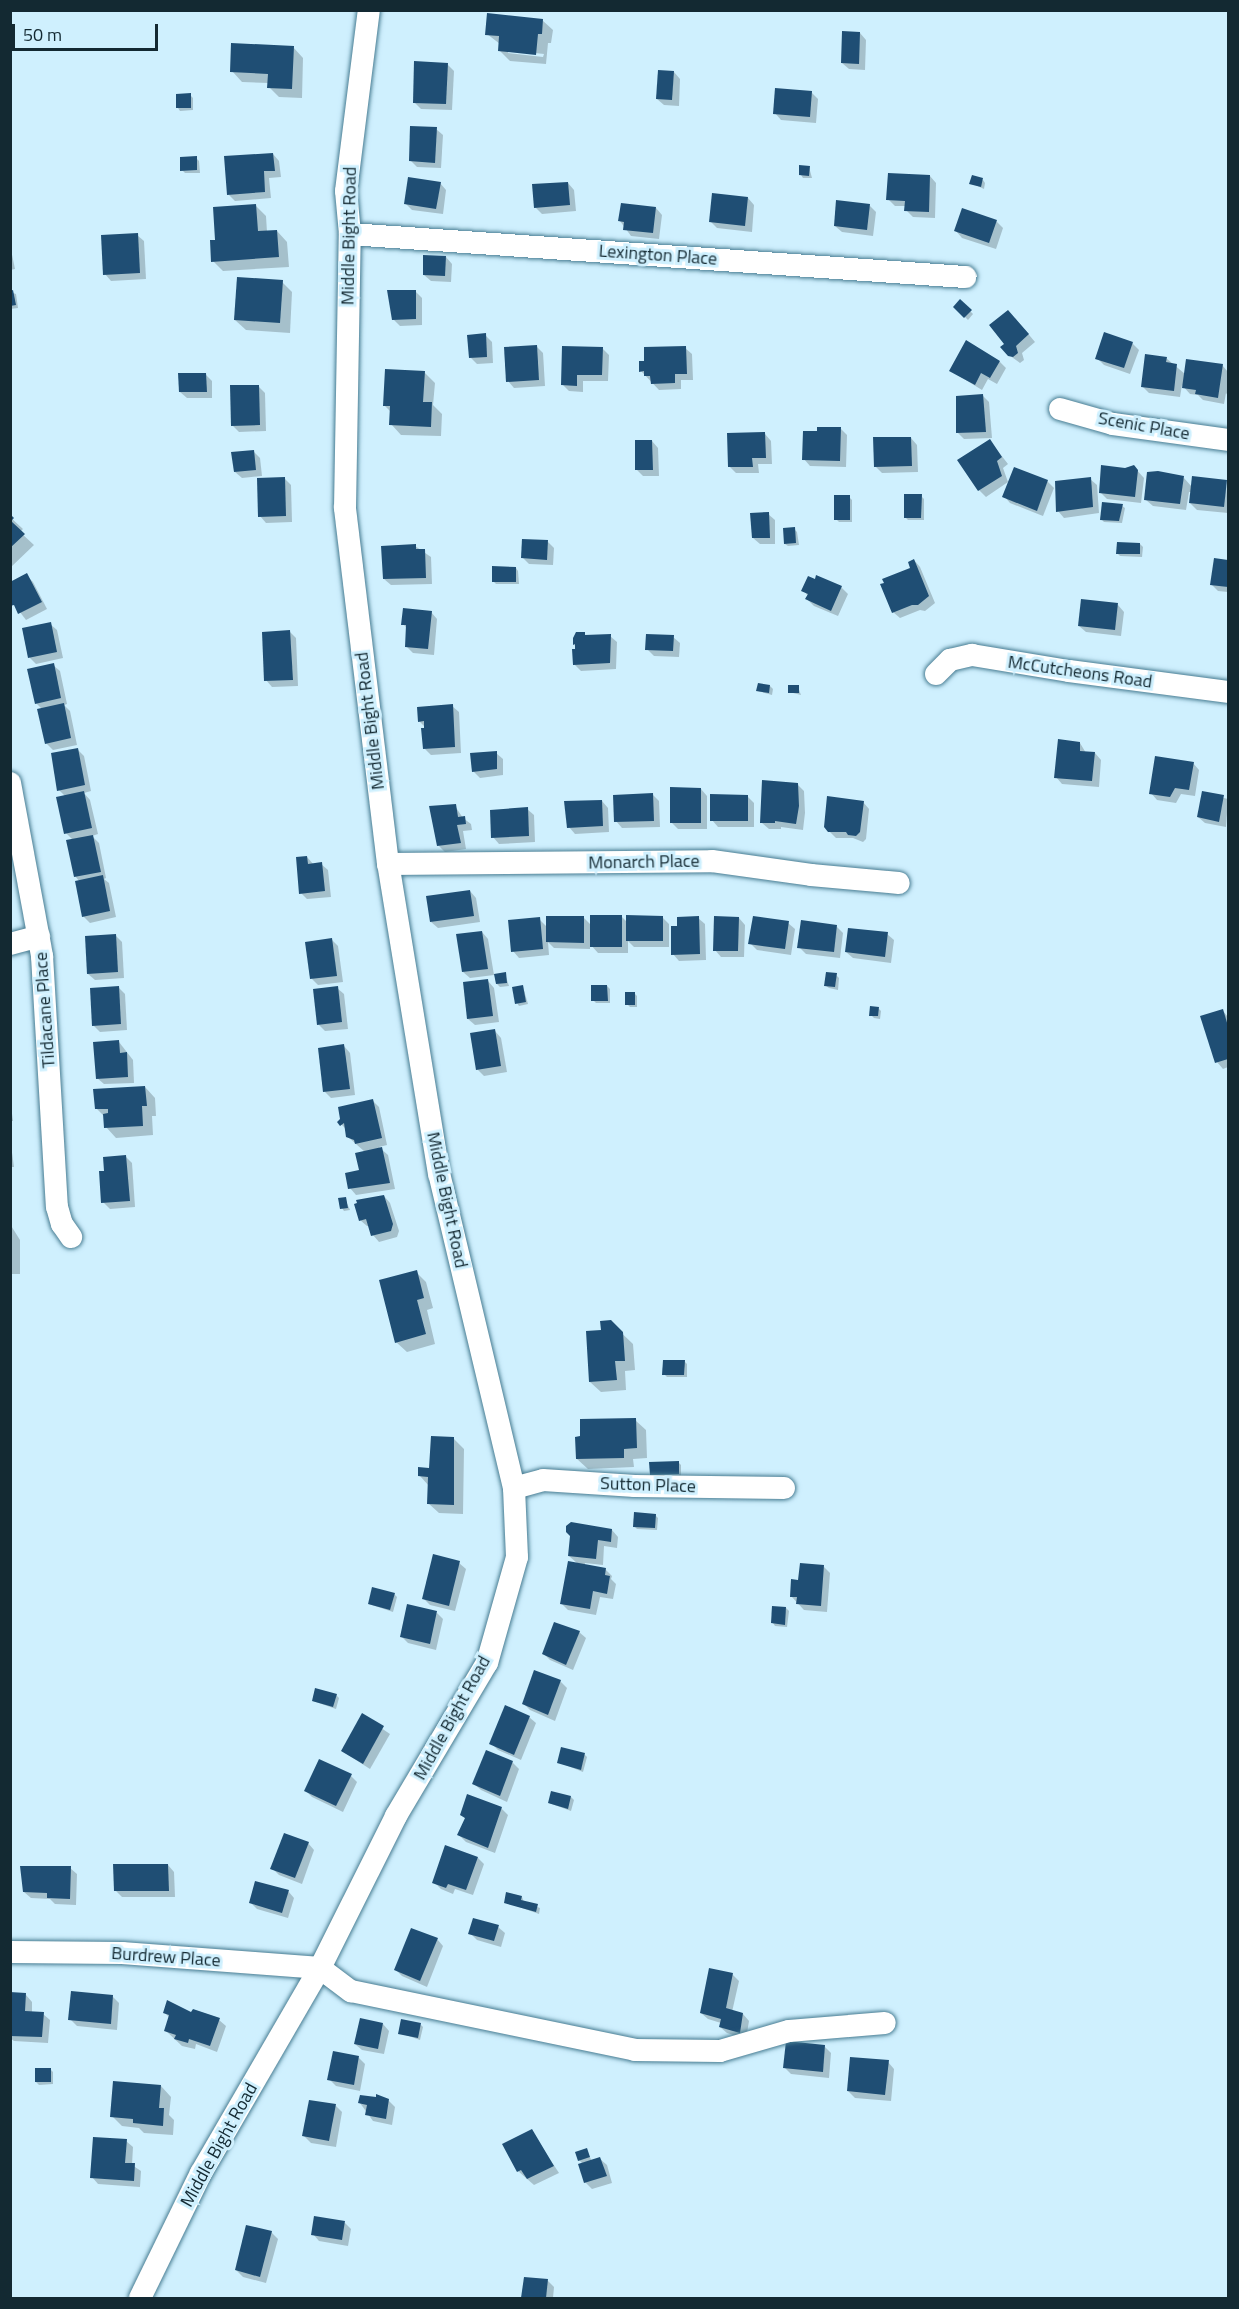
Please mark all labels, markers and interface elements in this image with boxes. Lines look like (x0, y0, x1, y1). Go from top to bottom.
scale bar (15, 12, 160, 50)
text: 50 m (23, 21, 62, 48)
street label: Middle Bight Road (337, 167, 361, 305)
street label: Lexington Place (598, 240, 718, 270)
street label: Scenic Place (1096, 407, 1192, 445)
street label: Middle Bight Road (351, 651, 389, 791)
street label: McCutcheons Road (1006, 651, 1154, 693)
street label: Monarch Place (588, 850, 700, 874)
street label: Tildacane Place (30, 951, 60, 1069)
street label: Middle Bight Road (422, 1130, 472, 1270)
street label: Sutton Place (600, 1473, 696, 1497)
street label: Middle Bight Road (409, 1652, 495, 1784)
street label: Burdrew Place (111, 1942, 221, 1972)
street label: Middle Bight Road (176, 2079, 262, 2211)

